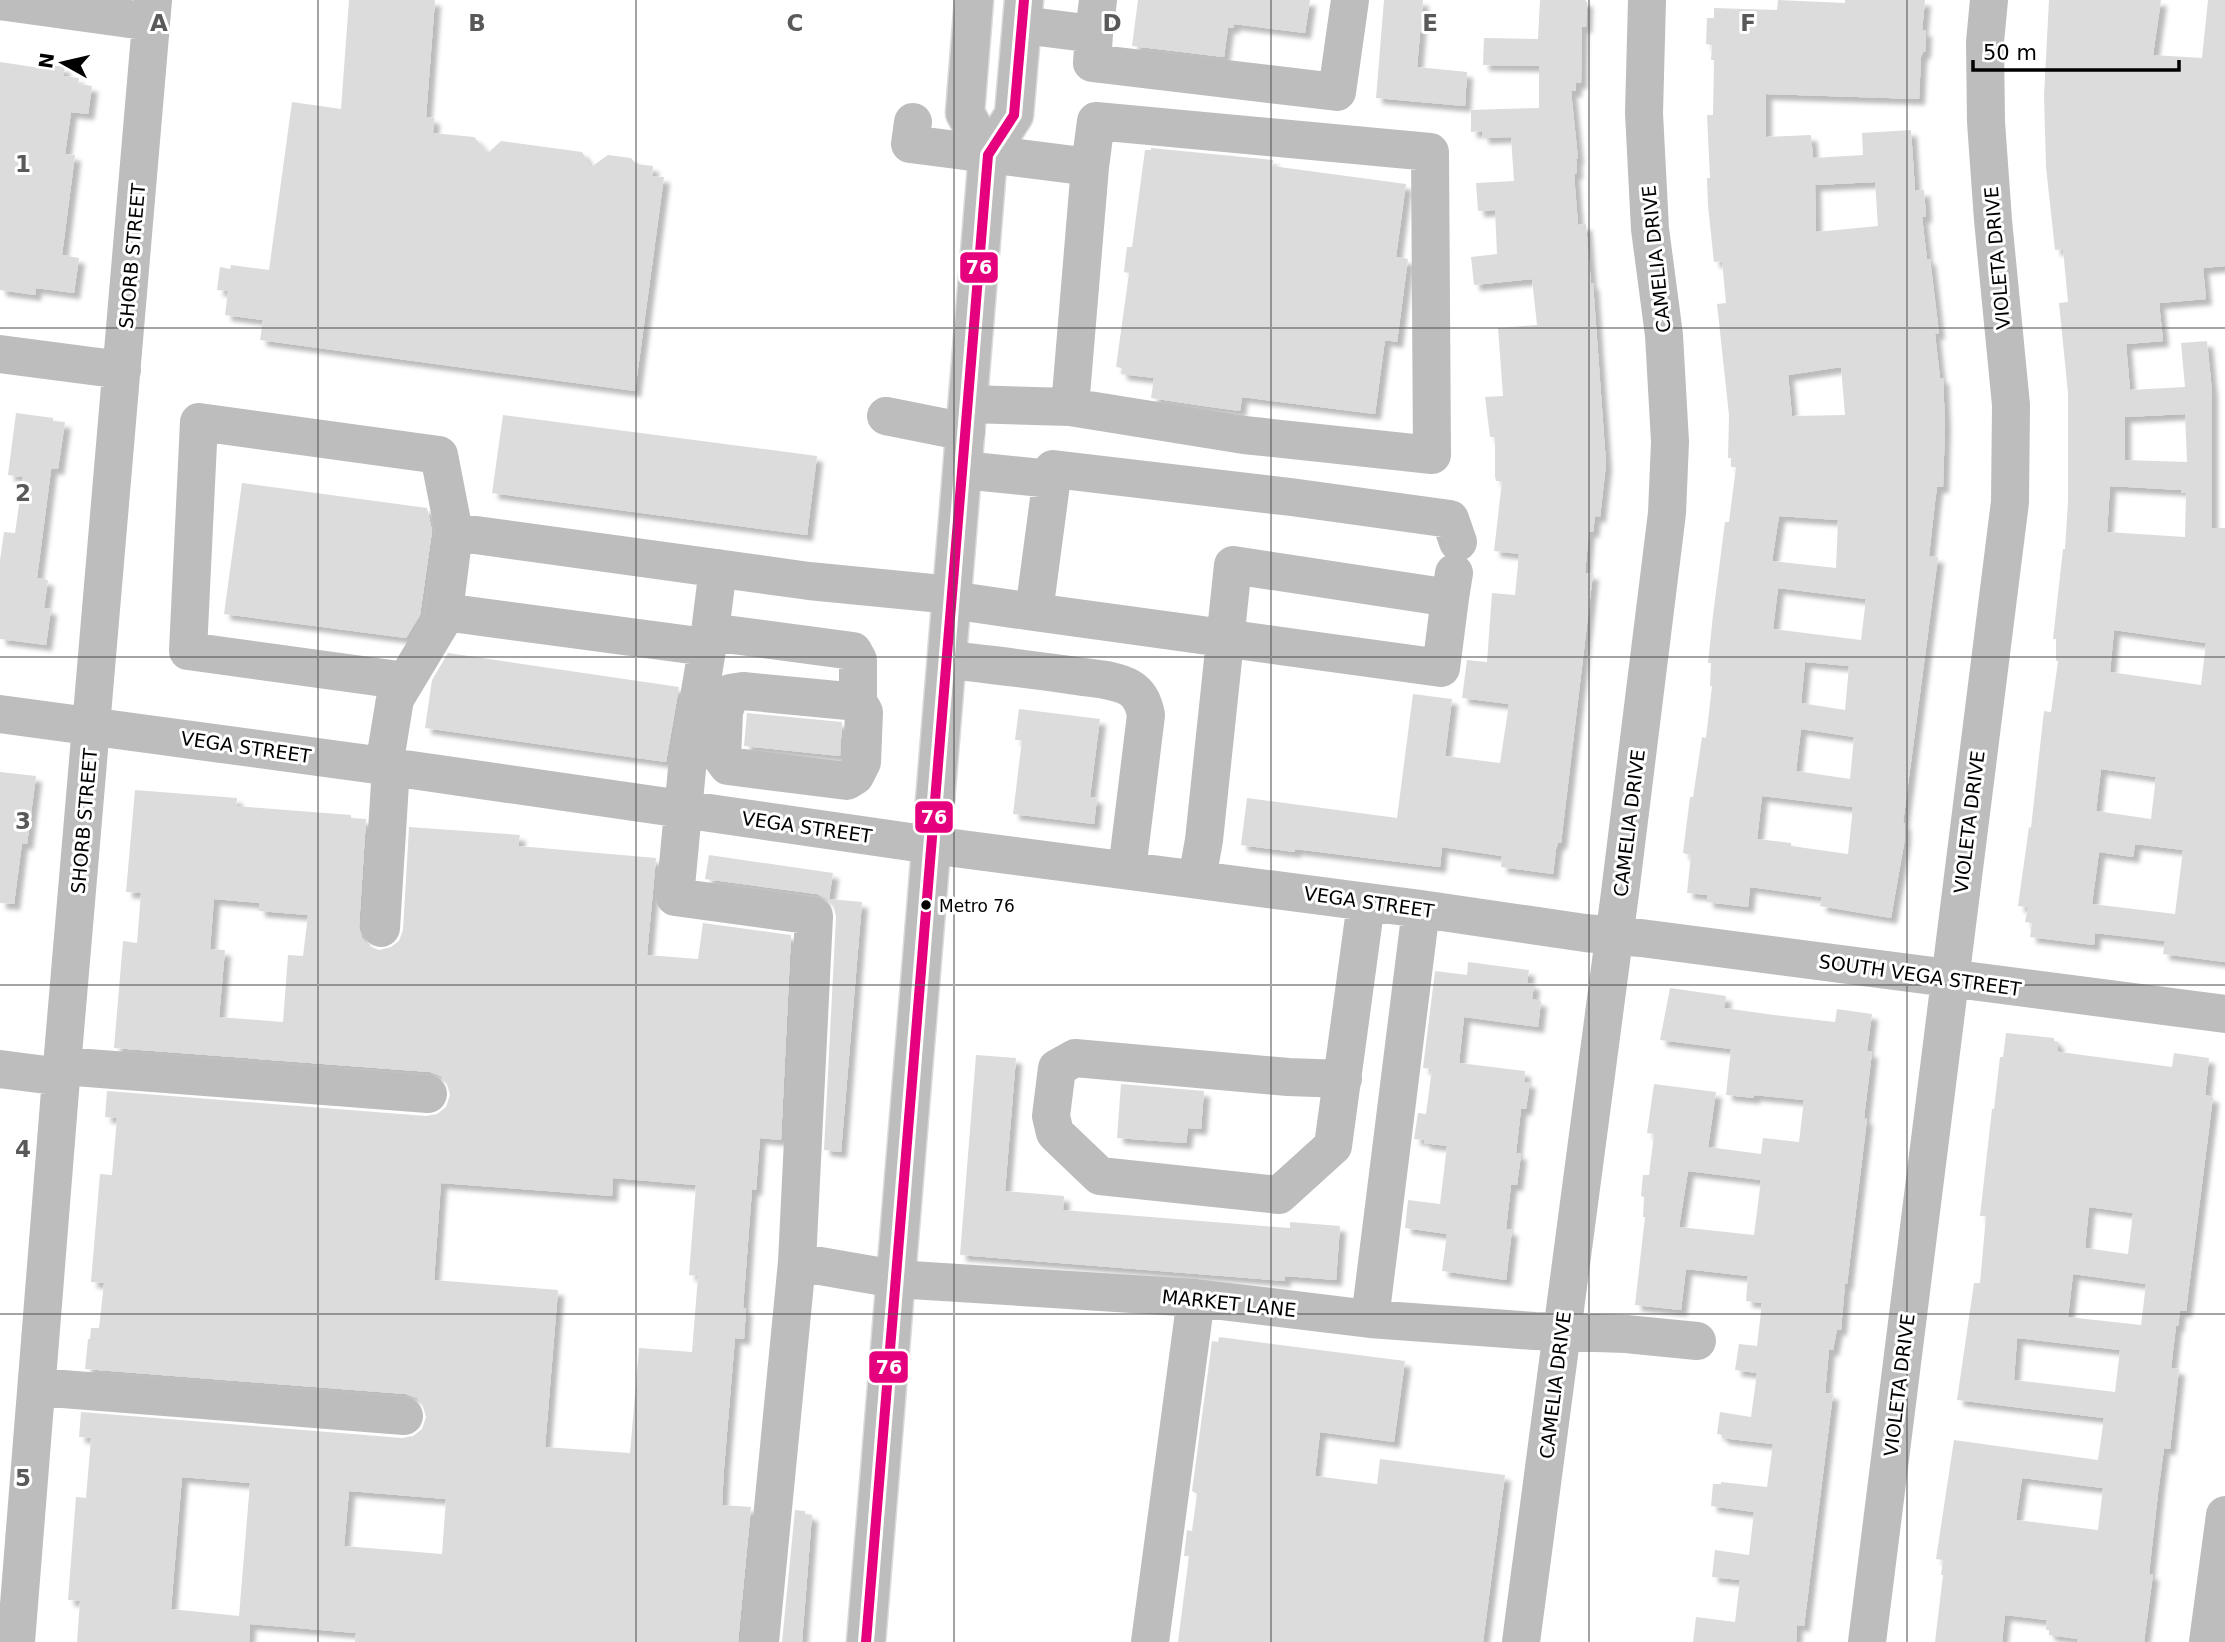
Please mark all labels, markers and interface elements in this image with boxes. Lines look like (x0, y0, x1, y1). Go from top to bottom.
text: A (150, 10, 168, 36)
text: B (468, 10, 486, 36)
text: C (787, 10, 803, 36)
text: D (1102, 10, 1122, 36)
text: E (1422, 10, 1438, 36)
text: F (1740, 10, 1756, 36)
north arrow (28, 28, 98, 98)
scale bar (1973, 28, 2180, 72)
text: 50 m (1983, 41, 2037, 65)
text: N (34, 51, 58, 70)
text: 1 (15, 151, 31, 177)
street label: SHORB STREET (115, 182, 149, 330)
street label: CAMELIA DRIVE (1637, 184, 1675, 334)
street label: VIOLETA DRIVE (1980, 185, 2014, 331)
line badge: 76 (959, 251, 999, 284)
text: 76 (966, 256, 992, 278)
text: 2 (15, 480, 31, 506)
street label: VEGA STREET (179, 727, 313, 767)
street label: SHORB STREET (67, 747, 101, 895)
street label: CAMELIA DRIVE (1609, 748, 1649, 898)
street label: VIOLETA DRIVE (1949, 749, 1989, 895)
line badge: 76 (914, 800, 954, 834)
text: 76 (921, 806, 947, 828)
street label: VEGA STREET (740, 807, 874, 847)
text: 3 (15, 808, 31, 834)
street label: VEGA STREET (1302, 882, 1436, 922)
place label: Metro 76 (939, 896, 1015, 916)
marker: Metro 76 (919, 898, 933, 912)
street label: SOUTH VEGA STREET (1817, 950, 2023, 1000)
text: 4 (15, 1136, 31, 1162)
street label: MARKET LANE (1161, 1285, 1297, 1321)
street label: CAMELIA DRIVE (1535, 1310, 1575, 1460)
street label: VIOLETA DRIVE (1879, 1312, 1919, 1458)
line badge: 76 (868, 1350, 909, 1384)
text: 76 (876, 1356, 902, 1378)
text: 5 (15, 1465, 31, 1491)

